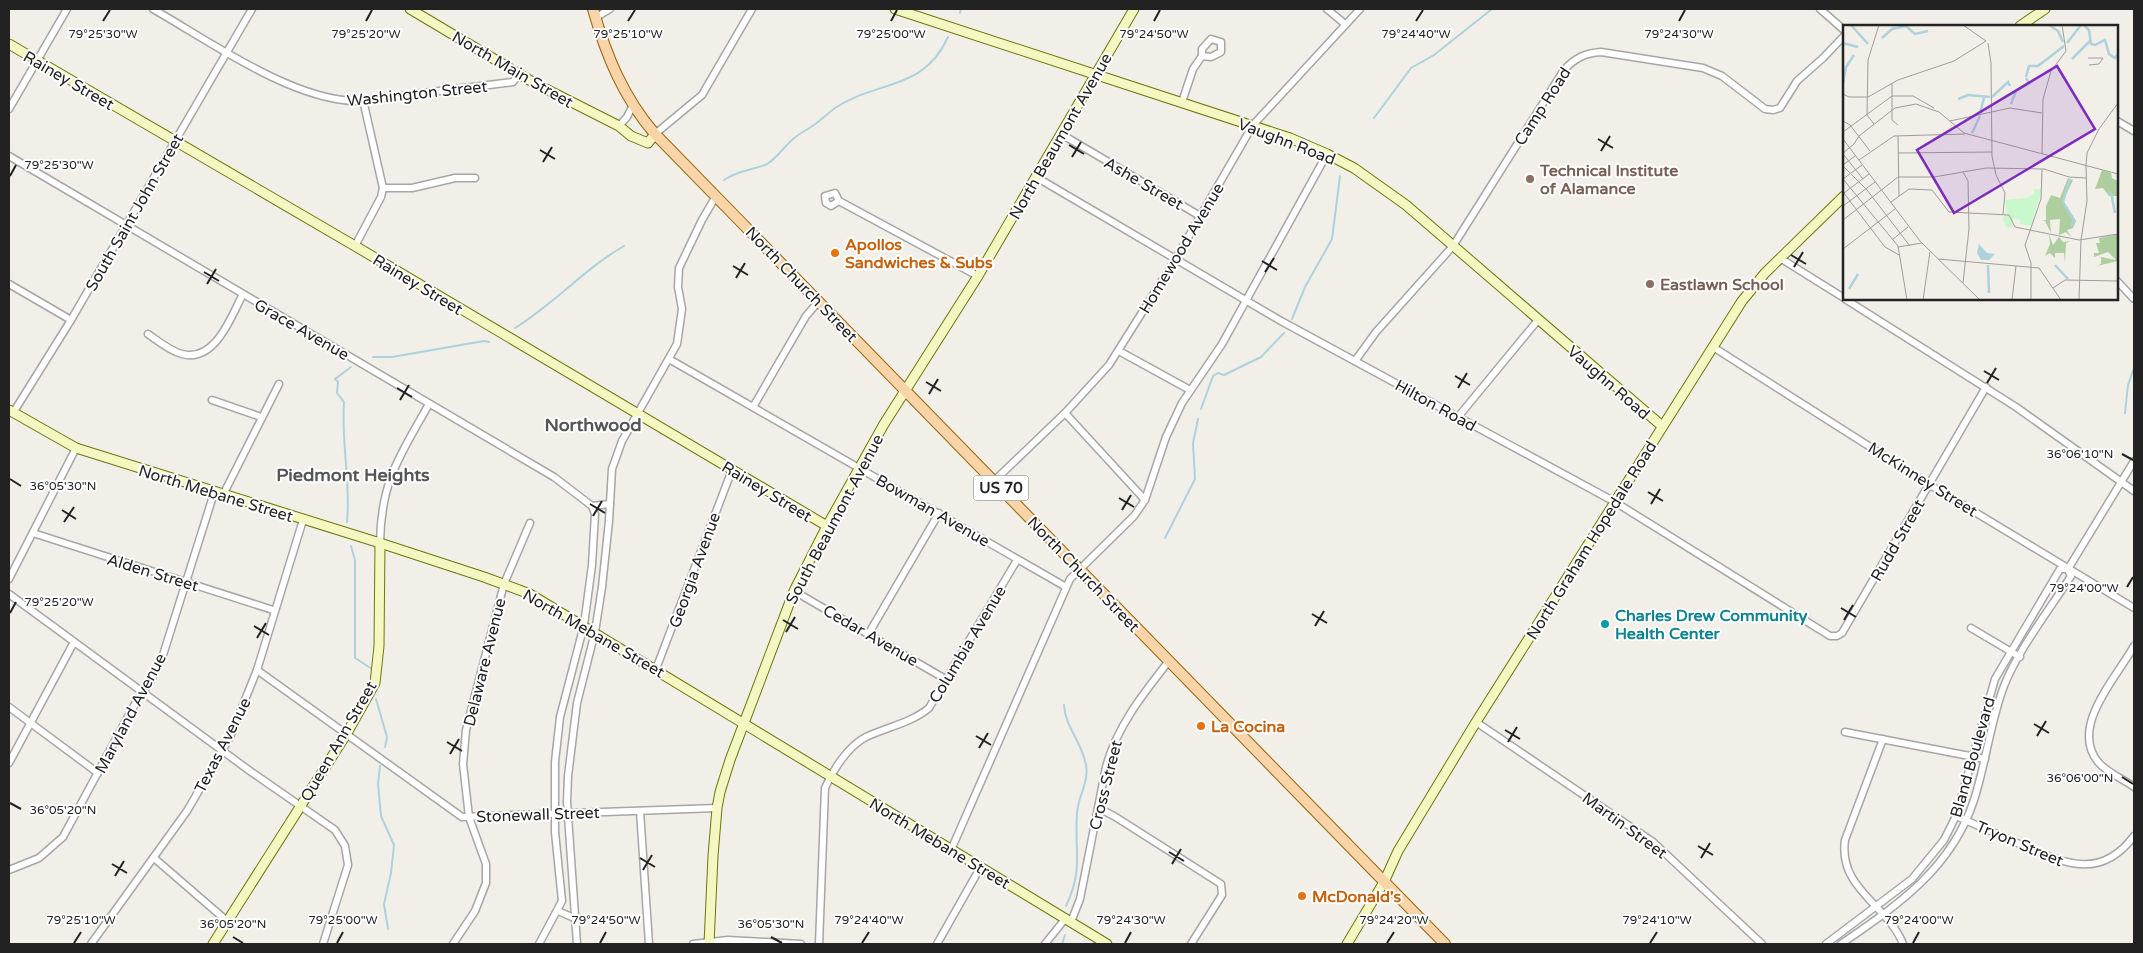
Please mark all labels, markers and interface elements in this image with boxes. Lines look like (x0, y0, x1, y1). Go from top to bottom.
inset map (1843, 25, 2118, 300)
text: 79°25'30"W (68, 27, 138, 41)
text: 79°25'20"W (331, 27, 401, 41)
street label: North Main Street (448, 27, 577, 113)
text: 79°25'10"W (593, 27, 663, 41)
text: 79°25'00"W (856, 27, 926, 41)
text: 79°24'50"W (1119, 27, 1189, 41)
text: 79°24'40"W (1381, 27, 1451, 41)
text: 79°24'30"W (1644, 27, 1714, 41)
street label: Rainey Street (20, 47, 117, 115)
street label: North Beaumont Avenue (1005, 50, 1117, 223)
street label: Camp Road (1510, 64, 1576, 149)
street label: Washington Street (346, 77, 488, 111)
street label: Vaughn Road (1235, 114, 1338, 170)
street label: South Saint John Street (82, 130, 188, 295)
street label: Ashe Street (1100, 153, 1187, 215)
text: 79°25'30"W (24, 158, 94, 172)
place label: Technical Institute of Alamance (1539, 161, 1678, 199)
marker: Technical Institute of Alamance (1524, 173, 1536, 185)
street label: Homewood Avenue (1135, 180, 1229, 317)
street label: North Church Street (741, 223, 862, 347)
place label: Apollos Sandwiches & Subs (845, 235, 993, 273)
marker: Apollos Sandwiches & Subs (829, 247, 841, 259)
street label: Rainey Street (369, 250, 466, 320)
place label: Eastlawn School (1660, 275, 1784, 295)
marker: Eastlawn School (1644, 278, 1656, 290)
street label: Grace Avenue (251, 295, 352, 365)
street label: Vaughn Road (1563, 341, 1654, 424)
street label: Hilton Road (1391, 375, 1480, 436)
district label: Northwood (544, 414, 642, 436)
street label: South Beaumont Avenue (782, 431, 888, 608)
street label: North Graham Hopedale Road (1522, 437, 1661, 644)
street label: McKinney Street (1864, 438, 1981, 522)
text: 36°06'10"N (2047, 447, 2113, 461)
street label: Rainey Street (718, 457, 815, 527)
street label: North Mebane Street (136, 461, 295, 527)
district label: Piedmont Heights (276, 464, 430, 486)
street label: Bowman Avenue (872, 470, 993, 552)
road number: US 70 (974, 476, 1028, 500)
text: 36°05'30"N (30, 479, 96, 493)
street label: Rudd Street (1866, 496, 1929, 585)
street label: Georgia Avenue (665, 510, 725, 631)
street label: North Church Street (1023, 513, 1144, 637)
street label: Alden Street (105, 550, 201, 596)
text: 79°24'00"W (2049, 581, 2119, 595)
street label: Columbia Avenue (925, 582, 1011, 707)
street label: North Mebane Street (519, 585, 668, 683)
text: 79°25'20"W (24, 595, 94, 609)
street label: Delaware Avenue (459, 596, 511, 728)
street label: Cedar Avenue (819, 601, 922, 671)
place label: Charles Drew Community Health Center (1615, 606, 1808, 644)
marker: Charles Drew Community Health Center (1599, 618, 1611, 630)
street label: Maryland Avenue (91, 650, 171, 777)
street label: Queen Ann Street (296, 678, 381, 805)
street label: Texas Avenue (190, 694, 256, 797)
street label: Bland Boulevard (1946, 695, 2000, 820)
place label: La Cocina (1211, 717, 1285, 737)
marker: La Cocina (1195, 720, 1207, 732)
street label: Cross Street (1085, 738, 1127, 832)
text: 36°06'00"N (2047, 771, 2113, 785)
street label: Martin Street (1578, 788, 1671, 863)
street label: North Mebane Street (866, 794, 1013, 894)
text: 36°05'20"N (30, 803, 96, 817)
street label: Stonewall Street (476, 803, 600, 827)
street label: Tryon Street (1973, 817, 2066, 871)
place label: McDonald's (1312, 887, 1402, 907)
marker: McDonald's (1296, 890, 1308, 902)
text: 79°25'10"W (46, 913, 116, 927)
text: 79°25'00"W (308, 913, 378, 927)
text: 79°24'50"W (571, 913, 641, 927)
text: 79°24'40"W (834, 913, 904, 927)
text: 79°24'30"W (1096, 913, 1166, 927)
text: 79°24'20"W (1359, 913, 1429, 927)
text: 79°24'10"W (1622, 913, 1692, 927)
text: 79°24'00"W (1884, 913, 1954, 927)
text: 36°05'20"N (200, 917, 266, 931)
text: 36°05'30"N (738, 917, 804, 931)

